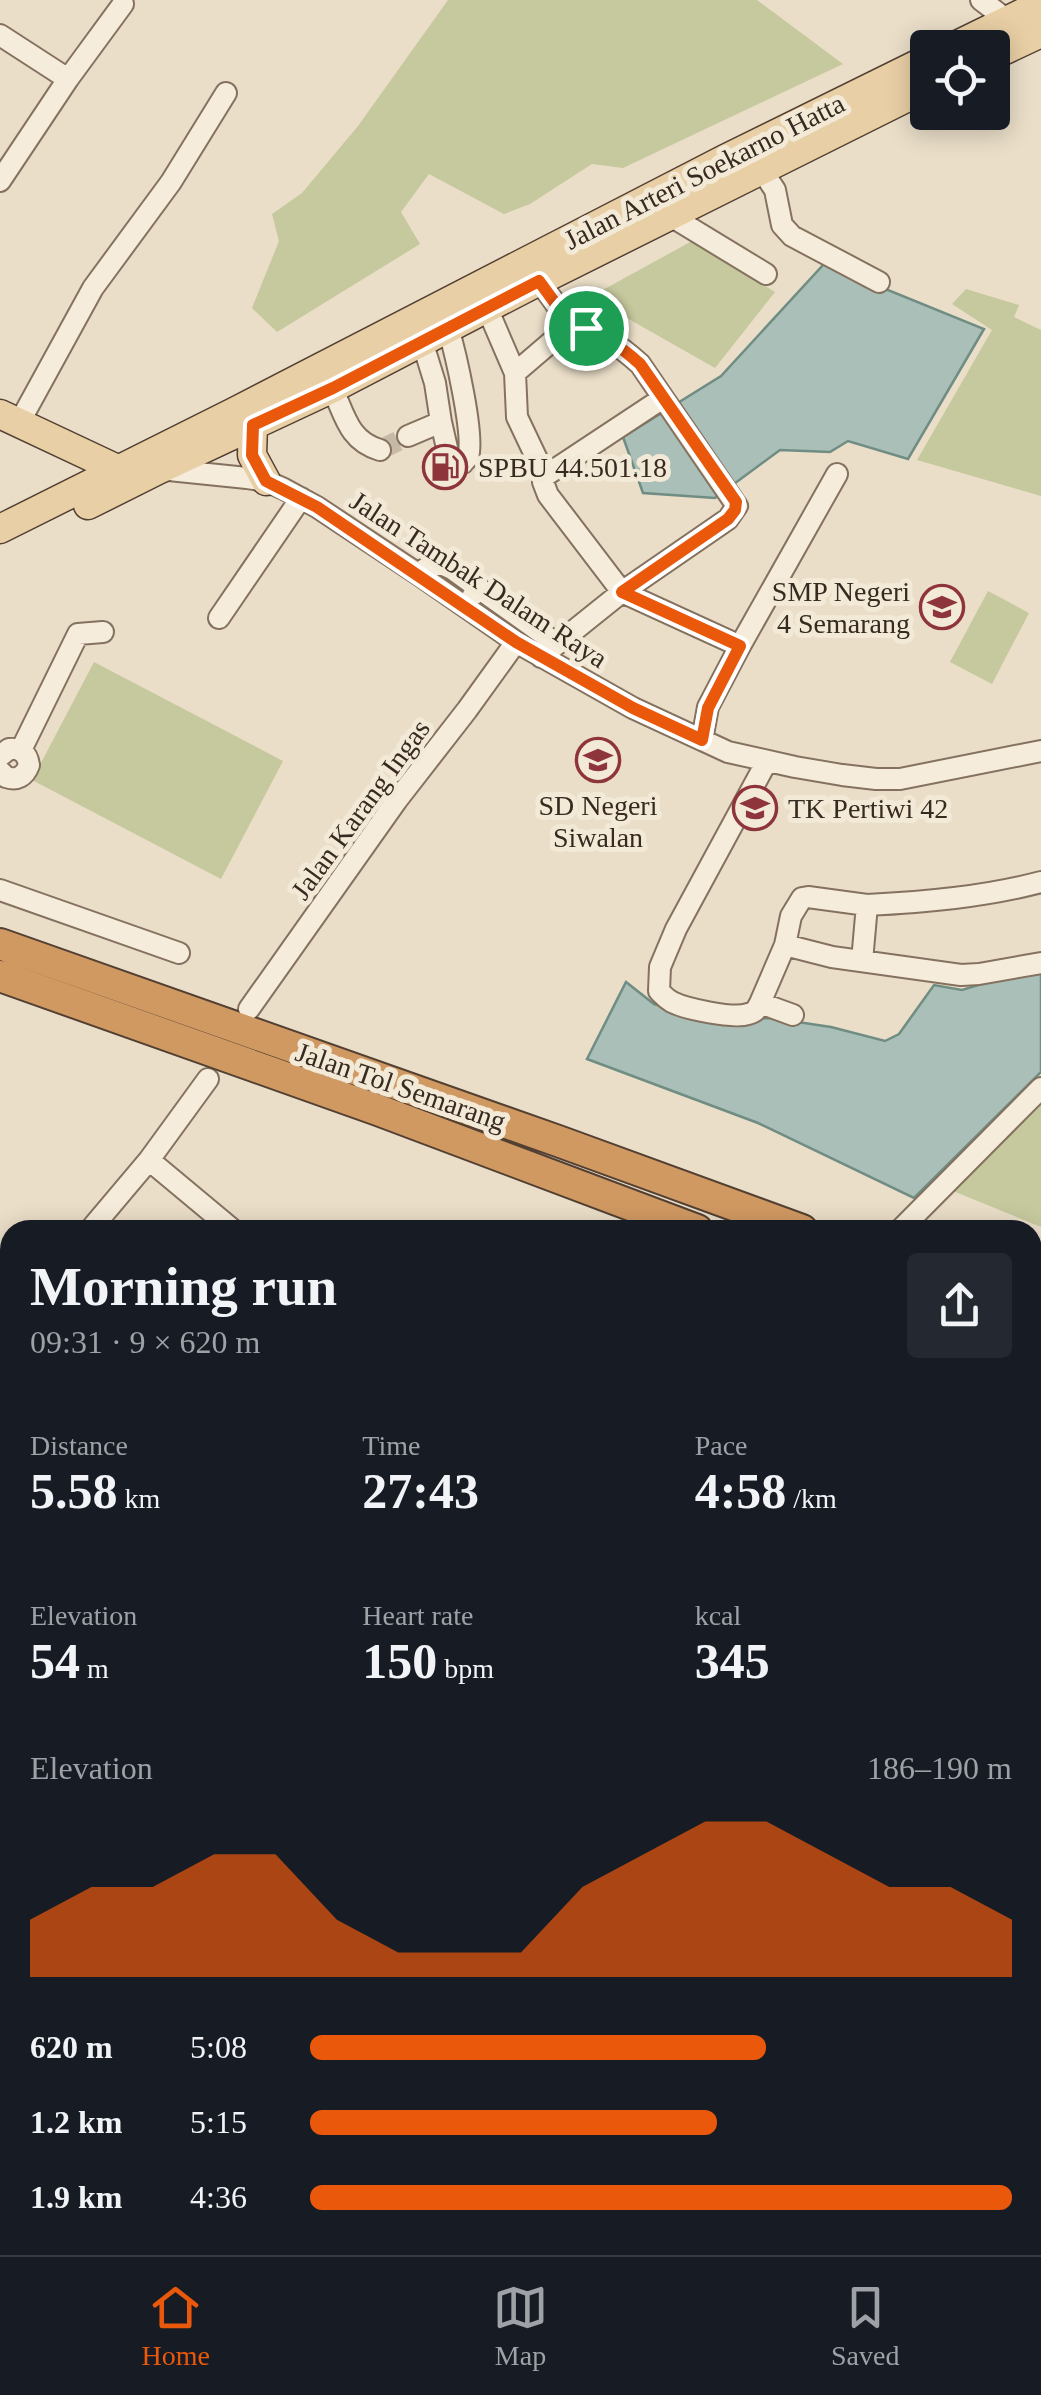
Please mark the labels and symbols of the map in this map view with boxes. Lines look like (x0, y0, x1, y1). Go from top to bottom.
street label: Jalan Arteri Soekarno Hatta (559, 87, 850, 256)
pin (544, 286, 629, 371)
fuel station icon: SPBU 44.501.18 (422, 444, 468, 490)
place label: SPBU 44.501.18 (478, 452, 667, 483)
street label: Jalan Tambak Dalam Raya (344, 485, 613, 674)
place label: SMP Negeri 4 Semarang (772, 576, 910, 639)
school or university icon: SMP Negeri 4 Semarang (919, 584, 965, 630)
street label: Jalan Karang Ingas (285, 713, 436, 905)
school or university icon: SD Negeri Siwalan (575, 737, 621, 783)
school or university icon: TK Pertiwi 42 (732, 785, 778, 831)
place label: SD Negeri Siwalan (539, 790, 658, 853)
place label: TK Pertiwi 42 (788, 793, 948, 824)
street label: Jalan Tol Semarang (292, 1036, 510, 1137)

